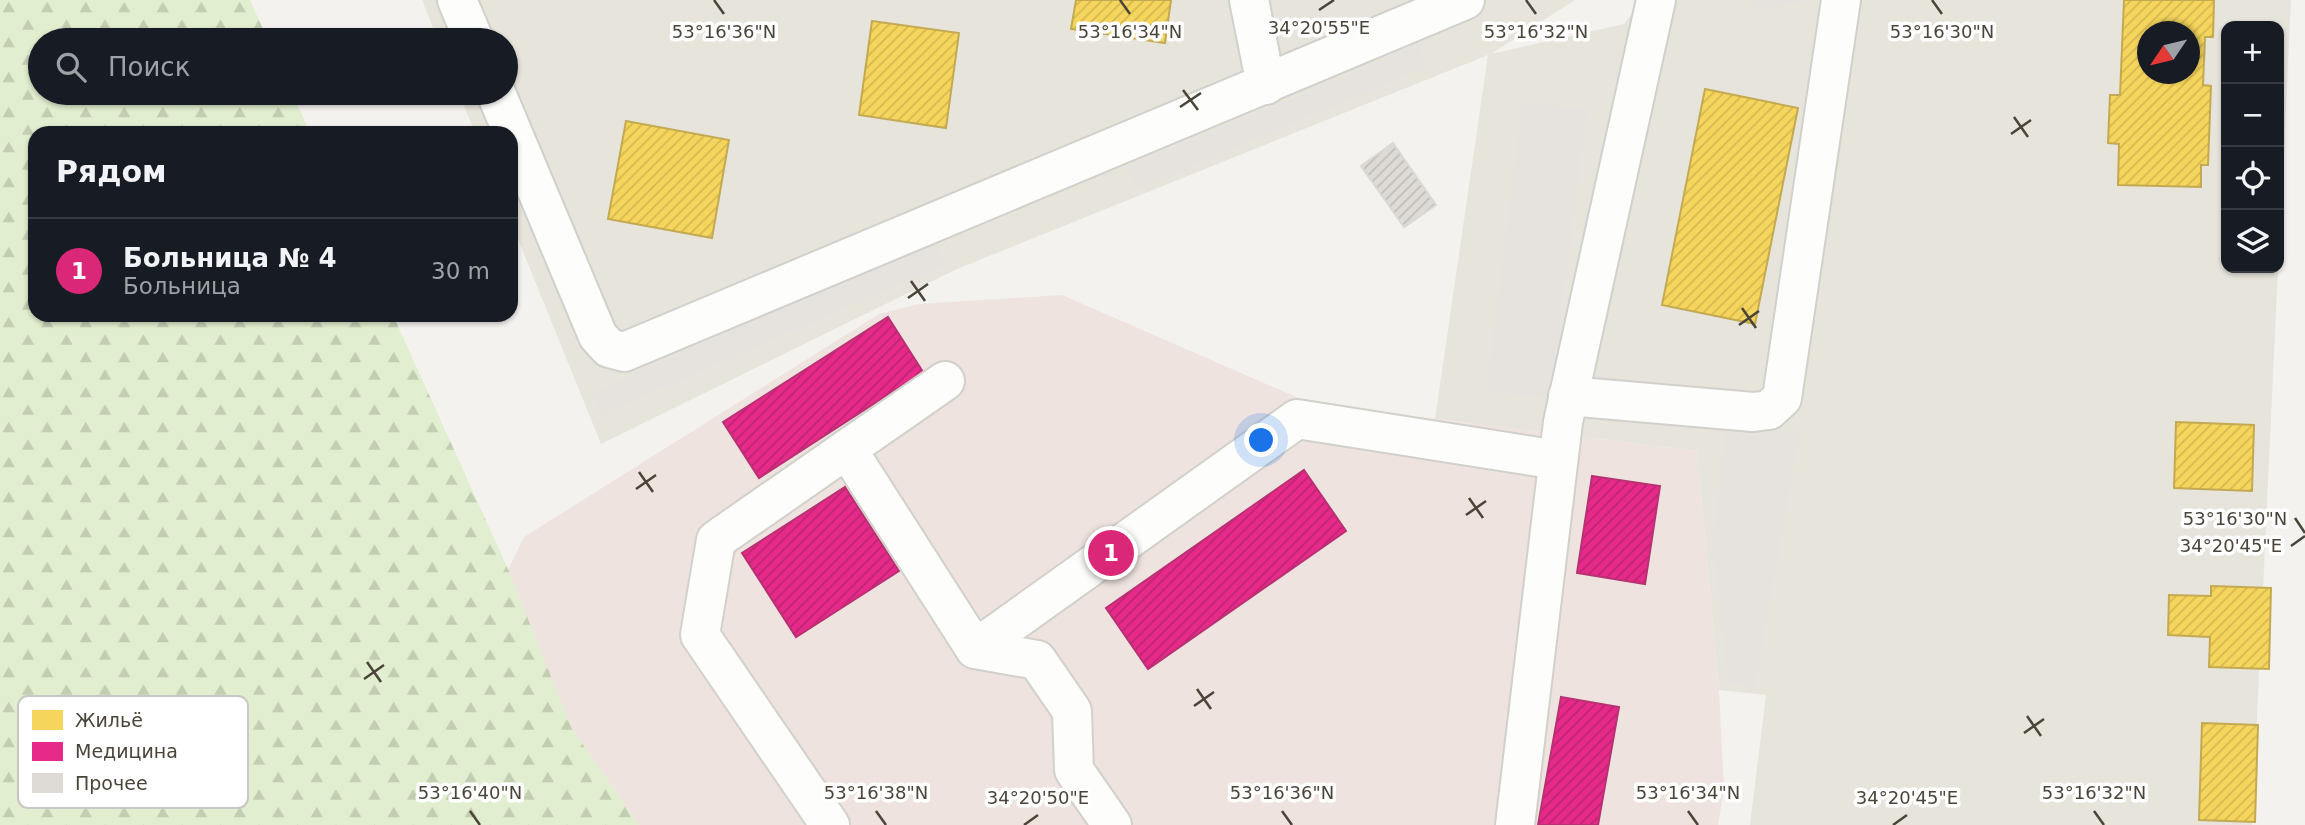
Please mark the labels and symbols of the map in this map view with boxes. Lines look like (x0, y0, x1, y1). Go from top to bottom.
text: 34°20'55"E (1268, 17, 1370, 38)
text: 53°16'36"N (672, 21, 776, 42)
text: 53°16'34"N (1078, 21, 1182, 42)
text: 53°16'32"N (1484, 21, 1588, 42)
text: 53°16'30"N (1890, 21, 1994, 42)
north arrow (2137, 21, 2200, 84)
your location (1244, 423, 1278, 457)
text: 53°16'30"N (2183, 508, 2287, 529)
pin: 1 (1088, 527, 1134, 579)
text: 34°20'45"E (2180, 535, 2282, 556)
legend (18, 696, 248, 808)
text: Жильё (75, 709, 143, 731)
text: Медицина (75, 740, 178, 762)
text: Прочее (75, 772, 148, 794)
text: 53°16'40"N (418, 782, 522, 803)
text: 53°16'38"N (824, 782, 928, 803)
text: 53°16'36"N (1230, 782, 1334, 803)
text: 53°16'34"N (1636, 782, 1740, 803)
text: 53°16'32"N (2042, 782, 2146, 803)
text: 34°20'50"E (987, 787, 1089, 808)
text: 34°20'45"E (1856, 787, 1958, 808)

